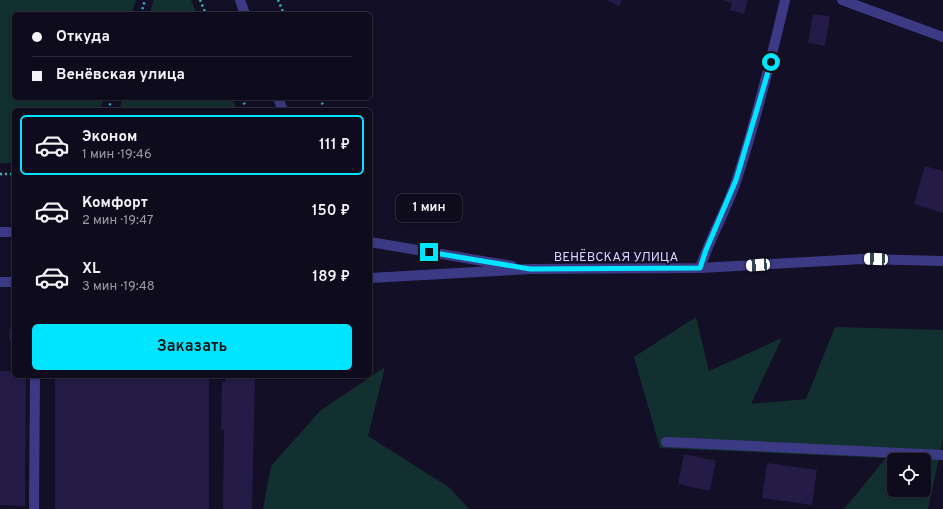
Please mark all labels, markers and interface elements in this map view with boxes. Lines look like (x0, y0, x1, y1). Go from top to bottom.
text: Откуда (56, 28, 110, 47)
route start (762, 53, 780, 71)
text: Венёвская улица (56, 66, 185, 85)
icon: car (34, 127, 70, 163)
text: Эконом (82, 128, 137, 147)
text: 111 ₽ (319, 136, 350, 155)
text: 1 мин · 19:46 (82, 147, 152, 163)
icon: car (34, 193, 70, 229)
text: Комфорт (82, 194, 148, 213)
callout: 1 мин (396, 194, 462, 222)
text: 1 мин (412, 200, 446, 216)
text: 150 ₽ (312, 202, 350, 221)
text: 2 мин · 19:47 (82, 213, 154, 229)
route end (420, 243, 438, 261)
street label: ВЕНЁВСКАЯ УЛИЦА (554, 248, 678, 266)
car (864, 253, 888, 265)
car (746, 258, 770, 272)
icon: car (34, 259, 70, 295)
text: XL (82, 260, 100, 279)
text: 189 ₽ (312, 268, 350, 287)
text: 3 мин · 19:48 (82, 279, 155, 295)
button: Заказать (32, 324, 352, 370)
map controls (887, 453, 931, 497)
button: locate (887, 453, 931, 497)

